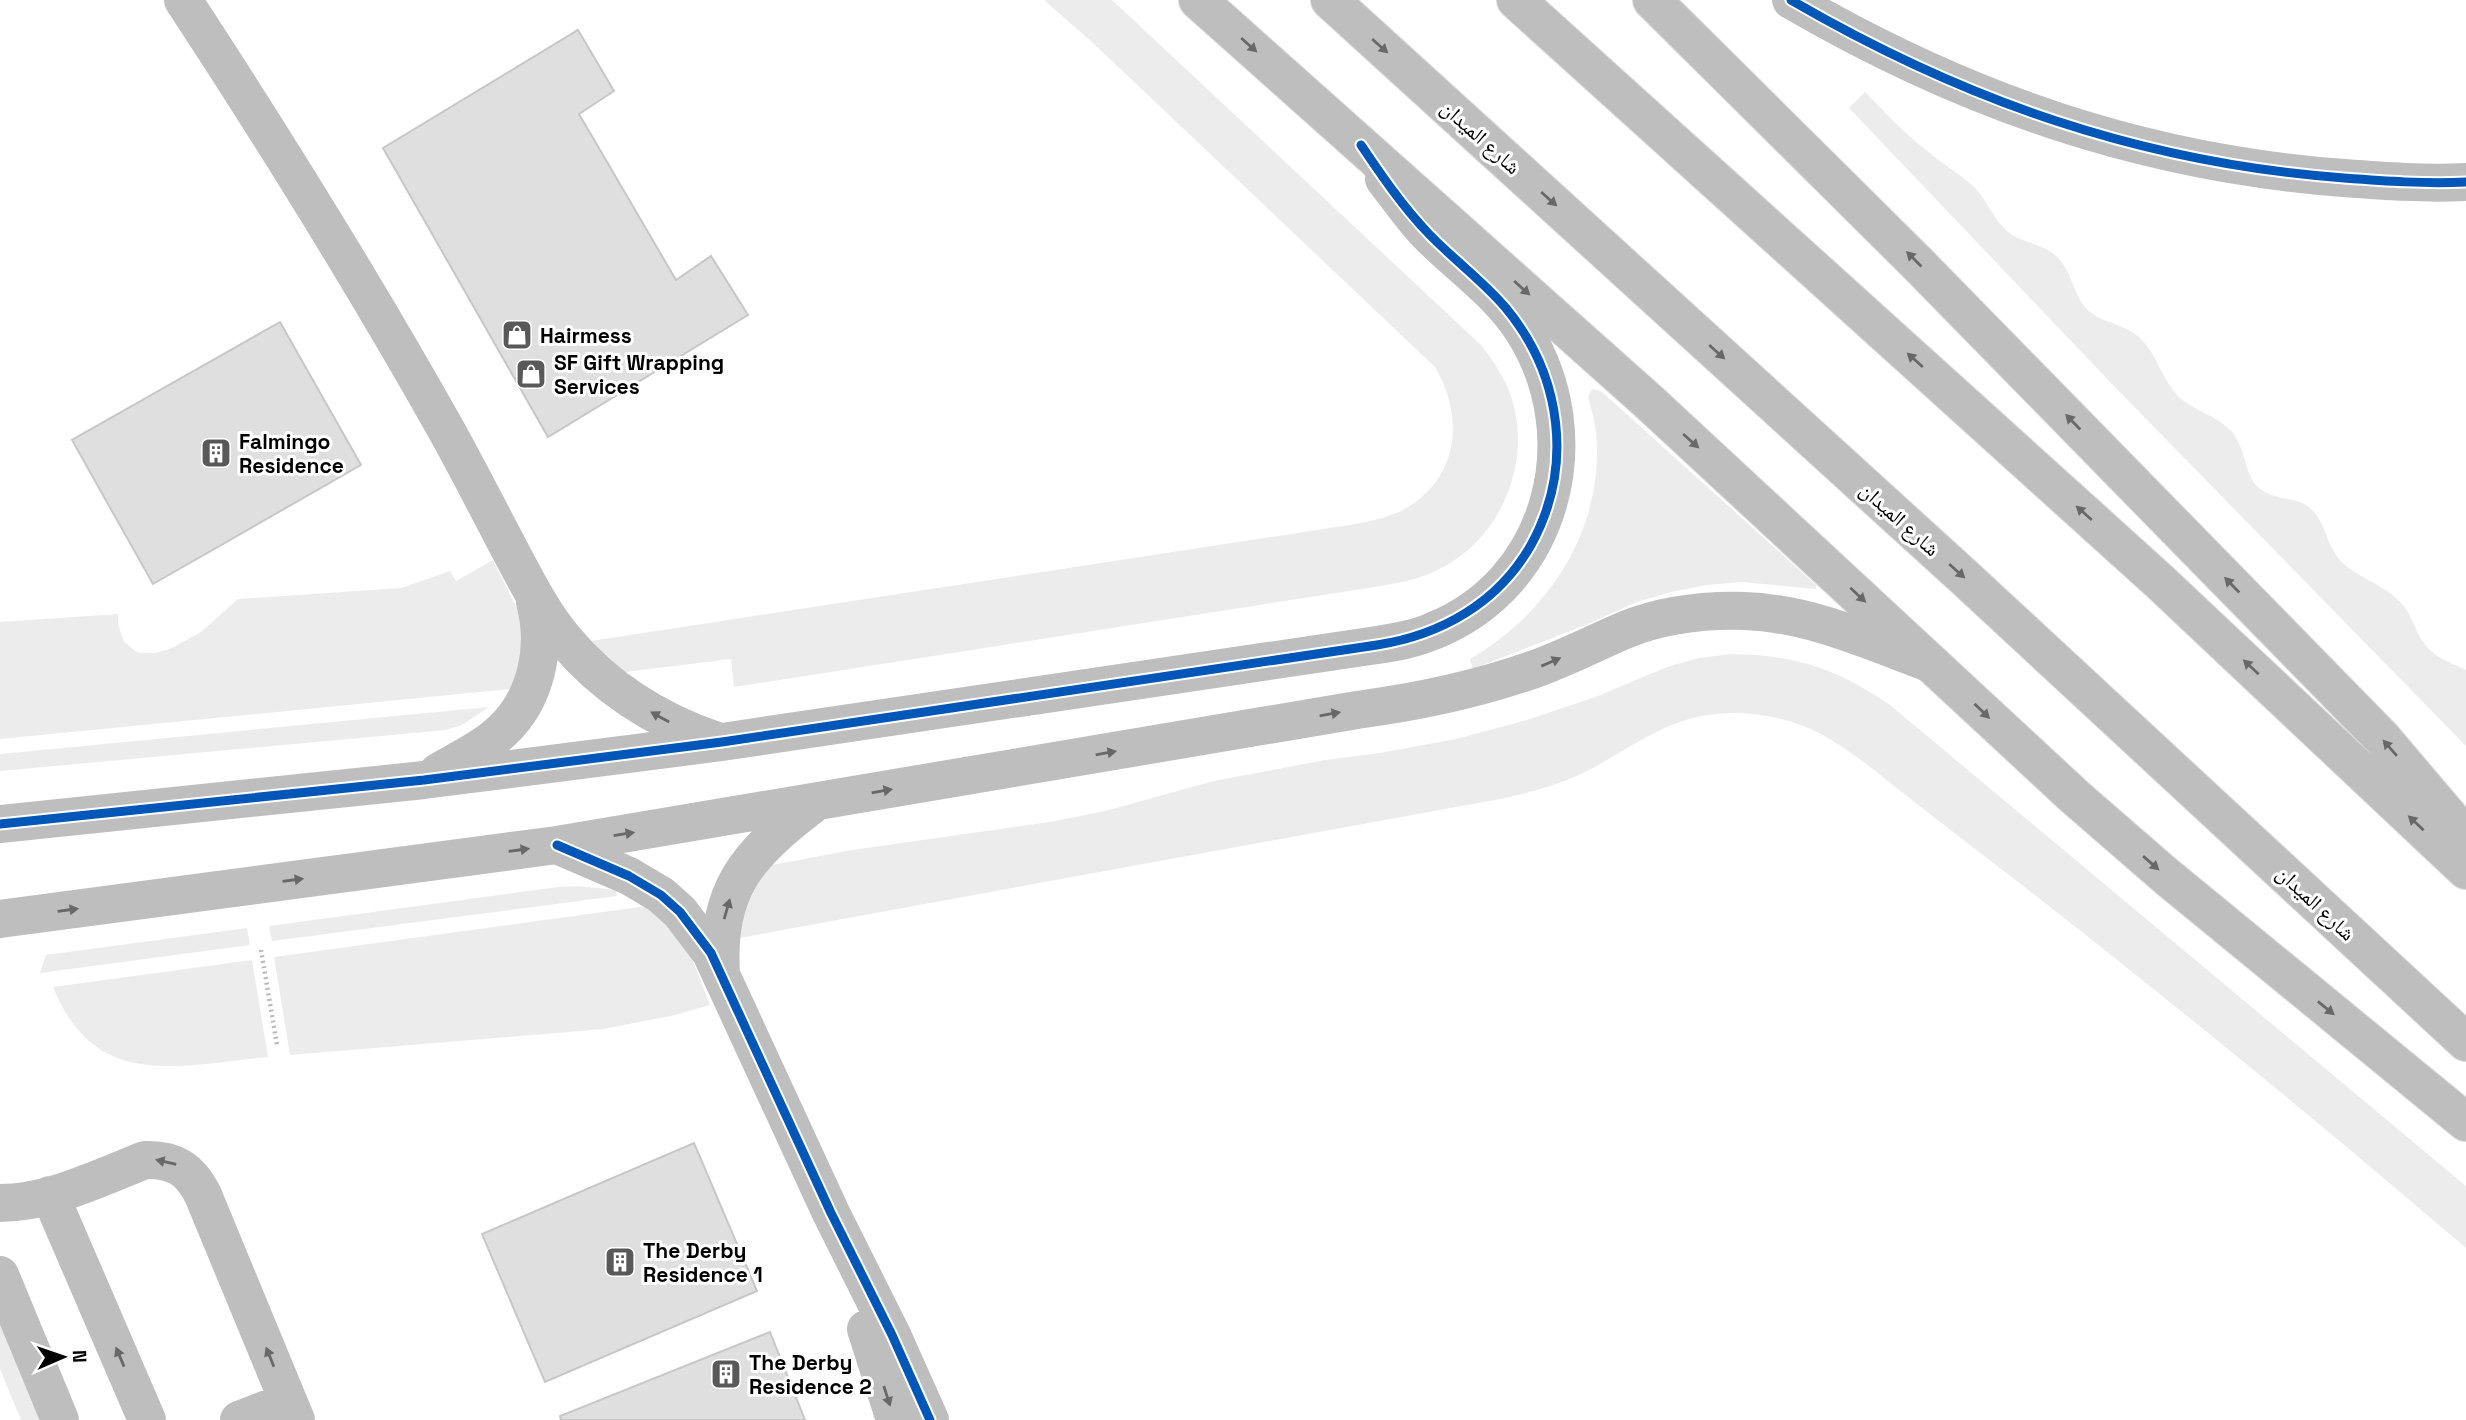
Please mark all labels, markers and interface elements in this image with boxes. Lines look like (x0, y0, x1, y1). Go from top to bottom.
one-way arrow (1240, 37, 1257, 53)
one-way arrow (1371, 37, 1388, 53)
street label: شارع الميدان (1435, 94, 1527, 180)
one-way arrow (1540, 190, 1557, 206)
one-way arrow (1905, 251, 1922, 268)
one-way arrow (1513, 280, 1531, 296)
shop icon: Hairmess (500, 318, 534, 352)
place label: Hairmess (540, 322, 632, 349)
one-way arrow (1708, 344, 1726, 360)
place label: SF Gift Wrapping Services (554, 349, 724, 400)
one-way arrow (1906, 352, 1924, 368)
shop icon: SF Gift Wrapping Services (514, 357, 548, 391)
one-way arrow (2065, 414, 2081, 431)
place label: Falmingo Residence (239, 428, 344, 479)
one-way arrow (1682, 432, 1699, 448)
building icon: Falmingo Residence (199, 436, 233, 470)
street label: شارع الميدان (1854, 476, 1946, 562)
one-way arrow (2075, 505, 2092, 521)
one-way arrow (1948, 563, 1966, 579)
one-way arrow (2223, 576, 2240, 593)
one-way arrow (1849, 586, 1866, 602)
one-way arrow (1541, 656, 1561, 668)
one-way arrow (2242, 659, 2260, 675)
one-way arrow (1973, 702, 1989, 719)
one-way arrow (1320, 708, 1342, 719)
one-way arrow (650, 711, 669, 723)
one-way arrow (2382, 739, 2398, 757)
one-way arrow (1095, 747, 1117, 758)
one-way arrow (871, 785, 893, 796)
one-way arrow (2408, 815, 2425, 831)
one-way arrow (613, 828, 635, 839)
one-way arrow (508, 844, 530, 855)
one-way arrow (2142, 855, 2159, 870)
street label: شارع الميدان (2271, 860, 2361, 946)
one-way arrow (282, 874, 304, 885)
one-way arrow (722, 898, 733, 920)
one-way arrow (57, 905, 79, 916)
one-way arrow (2317, 1000, 2335, 1015)
one-way arrow (155, 1157, 177, 1168)
place label: The Derby Residence 1 (643, 1237, 763, 1288)
building icon: The Derby Residence 1 (603, 1245, 637, 1279)
north arrow (28, 1322, 98, 1392)
one-way arrow (264, 1346, 275, 1367)
one-way arrow (114, 1347, 125, 1368)
place label: The Derby Residence 2 (749, 1349, 872, 1400)
text: N (67, 1350, 92, 1363)
building icon: The Derby Residence 2 (709, 1357, 743, 1391)
one-way arrow (883, 1385, 893, 1406)

